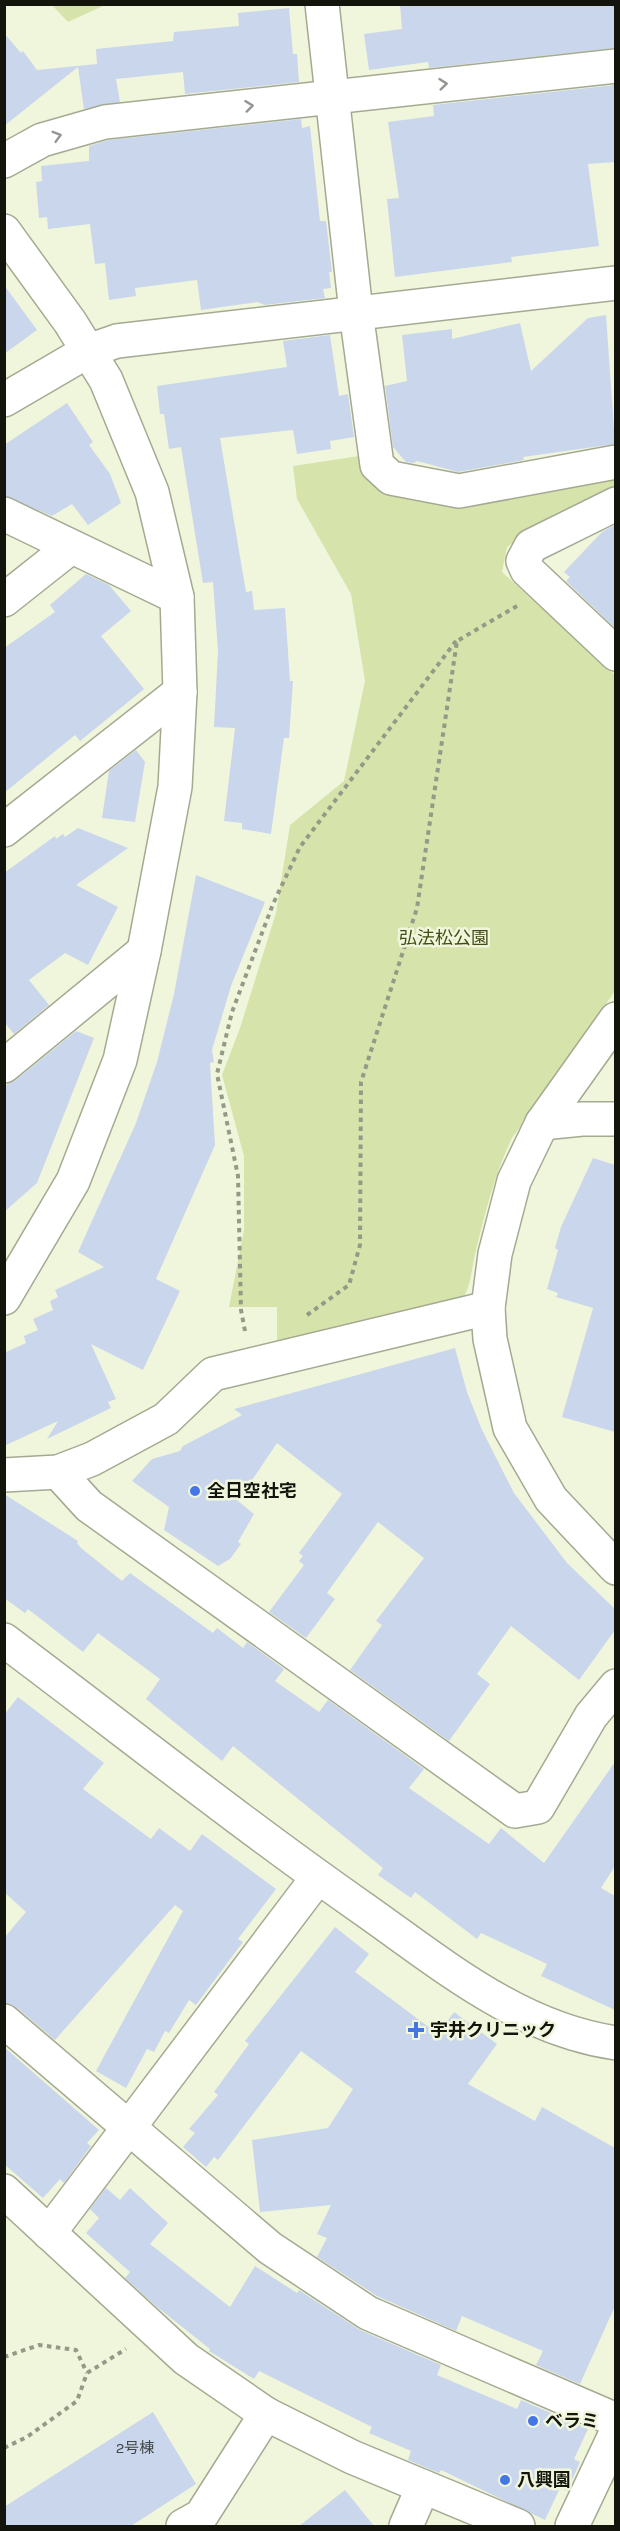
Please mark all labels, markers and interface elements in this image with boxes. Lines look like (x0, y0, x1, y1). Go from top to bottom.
one-way arrow (438, 78, 448, 91)
one-way arrow (245, 100, 254, 113)
one-way arrow (51, 131, 62, 143)
park label: 弘法松公園 (399, 927, 489, 949)
place label: 全日空社宅 (207, 1480, 297, 1502)
marker: 全日空社宅 (188, 1484, 202, 1498)
place label: 宇井クリニック (430, 2019, 556, 2041)
marker: 宇井クリニック (407, 2021, 425, 2039)
place label: ベラミ (545, 2410, 599, 2432)
marker: ベラミ (526, 2414, 540, 2428)
house number: 2号棟 (116, 2439, 154, 2457)
place label: 八興園 (517, 2469, 571, 2491)
marker: 八興園 (498, 2473, 512, 2487)

